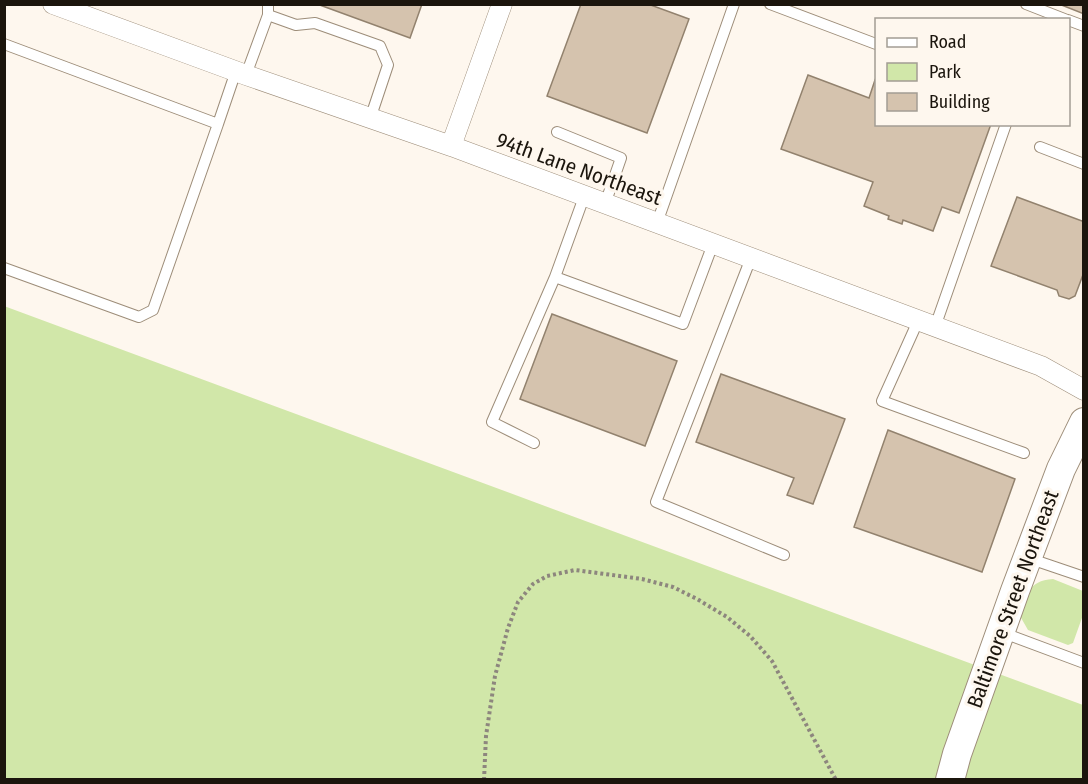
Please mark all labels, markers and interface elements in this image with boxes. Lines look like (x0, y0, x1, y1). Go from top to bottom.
legend (875, 18, 1070, 126)
text: Road (929, 31, 966, 53)
text: Park (929, 61, 962, 83)
text: Building (929, 91, 990, 113)
street label: 94th Lane Northeast (493, 127, 665, 211)
street label: Baltimore Street Northeast (961, 486, 1065, 712)

